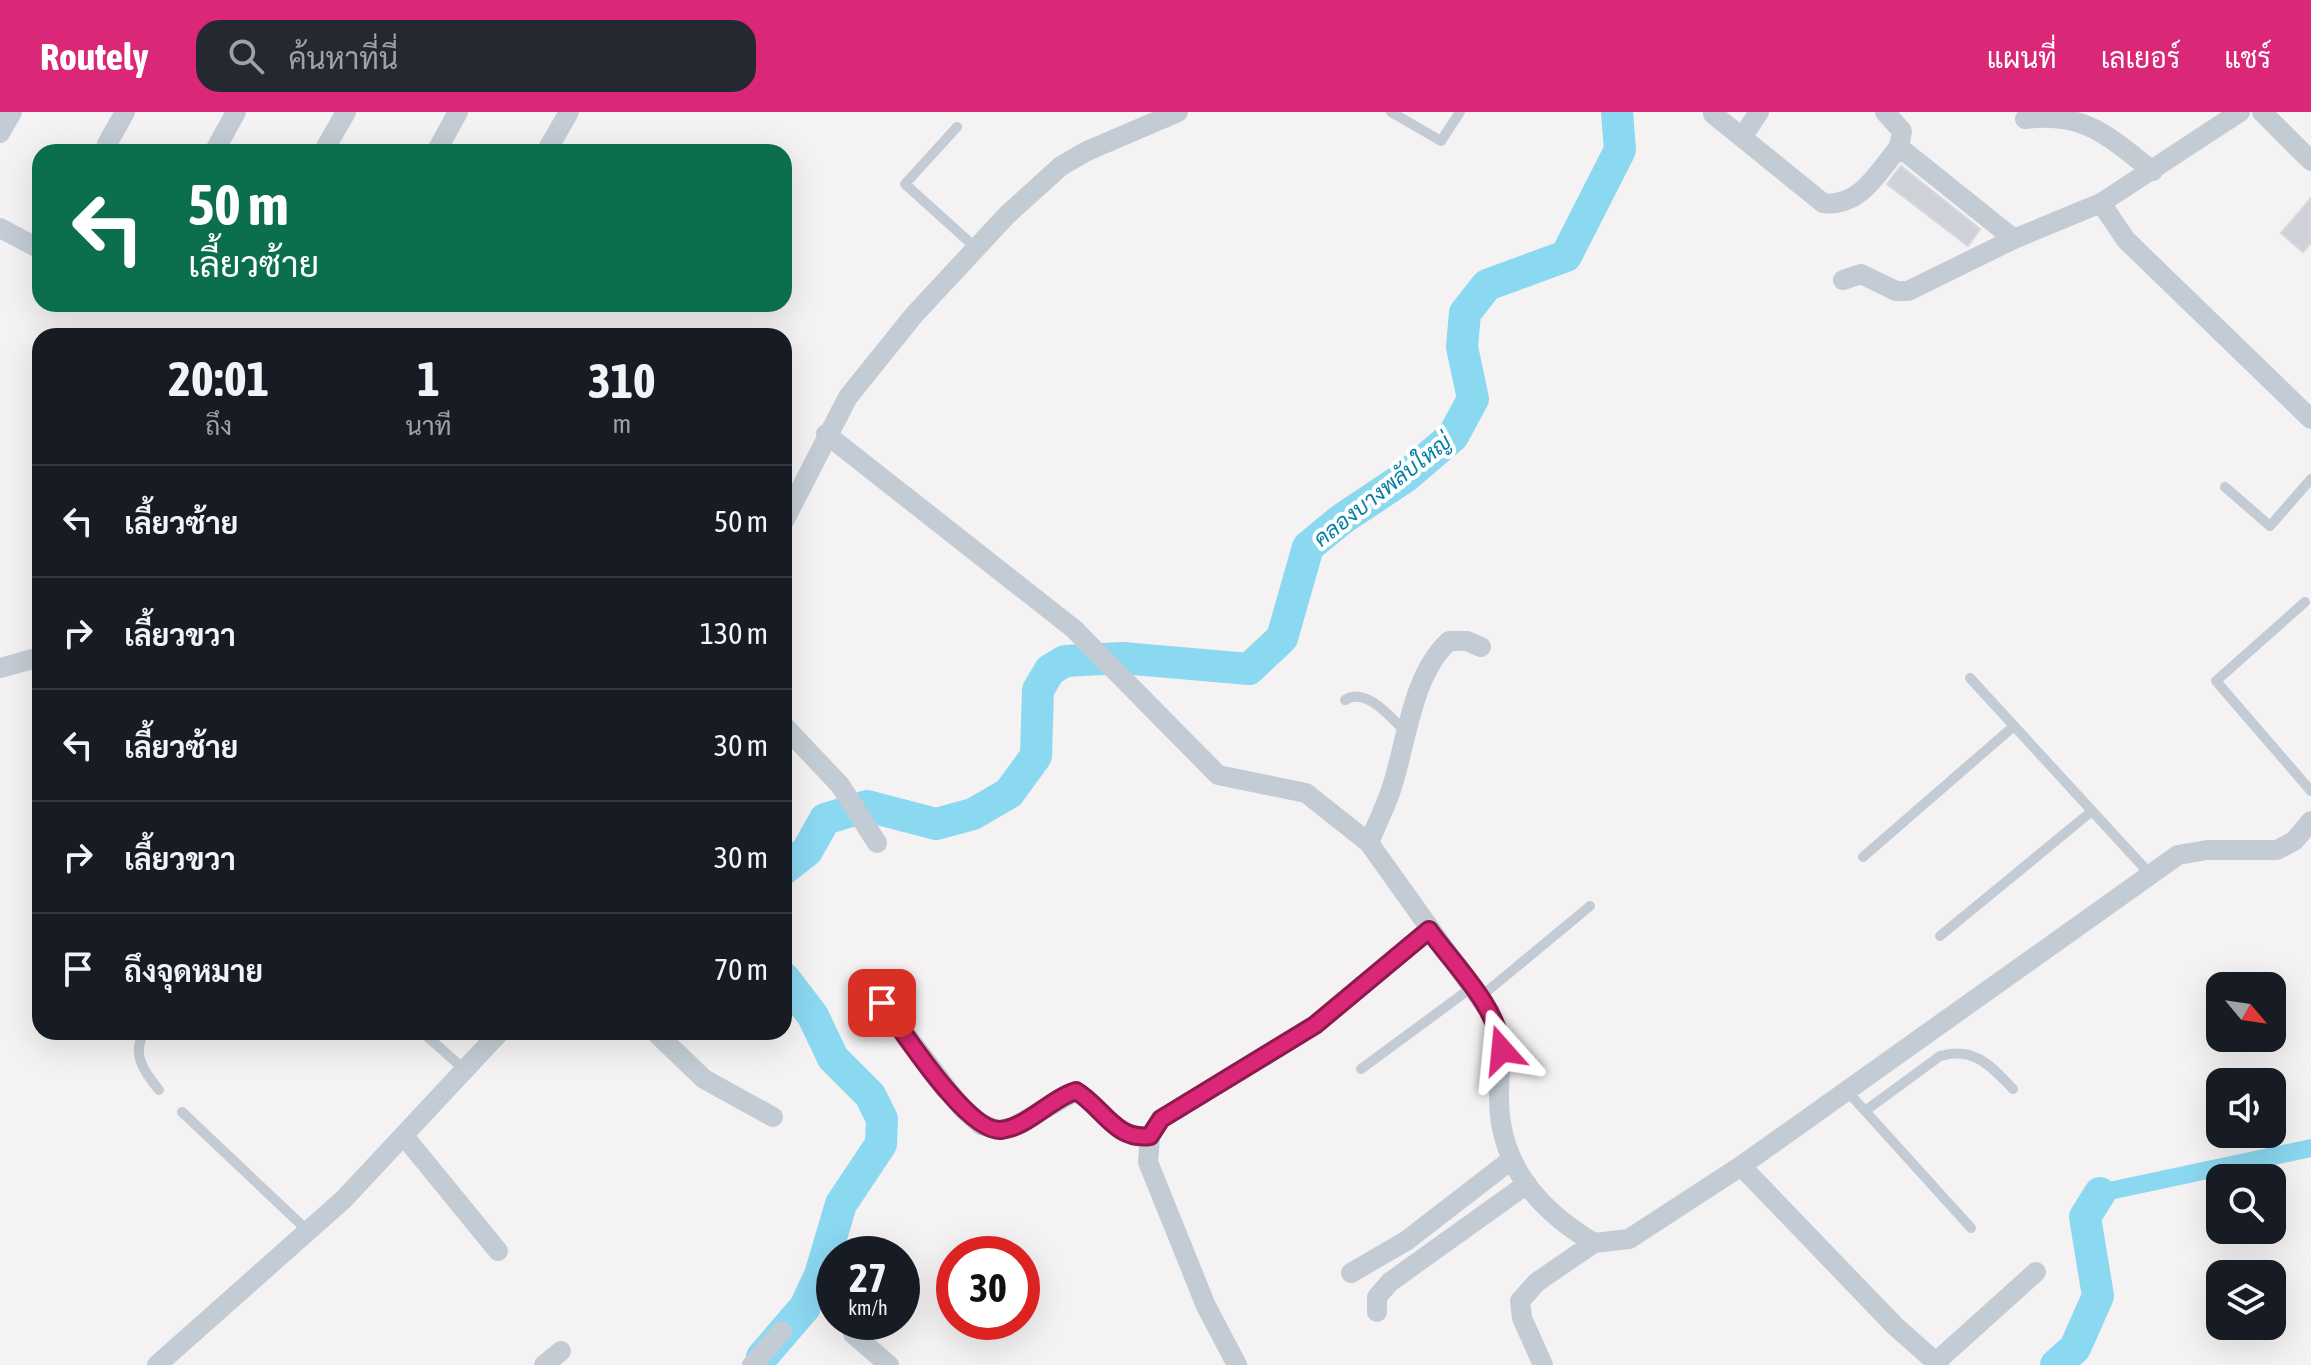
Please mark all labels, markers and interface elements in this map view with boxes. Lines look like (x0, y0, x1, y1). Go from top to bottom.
search box (196, 20, 756, 92)
icon: search (224, 34, 268, 78)
text: Routely (40, 35, 148, 78)
text: ค้นหาที่นี่ (288, 41, 398, 75)
text: แผนที่ (1987, 42, 2057, 74)
text: เลเยอร์ (2101, 42, 2180, 74)
text: แชร์ (2224, 42, 2271, 74)
text: 50 m (188, 173, 289, 237)
icon: left (56, 176, 160, 280)
text: เลี้ยวซ้าย (188, 243, 319, 285)
text: 20:01 (168, 351, 269, 406)
text: 1 (417, 351, 440, 406)
text: 310 (588, 353, 656, 408)
text: m (612, 409, 631, 439)
text: ถึง (205, 411, 232, 441)
text: นาที (405, 411, 452, 441)
water label: คลองบางพลับใหญ่ (1307, 427, 1457, 553)
icon: left (56, 499, 100, 543)
text: 50 m (714, 504, 768, 538)
text: เลี้ยวซ้าย (124, 506, 238, 540)
icon: right (56, 611, 100, 655)
text: 130 m (700, 616, 768, 650)
text: เลี้ยวขวา (124, 618, 236, 652)
icon: left (56, 723, 100, 767)
text: 30 m (714, 728, 768, 762)
text: เลี้ยวซ้าย (124, 730, 238, 764)
icon: right (56, 835, 100, 879)
text: 30 m (714, 840, 768, 874)
text: เลี้ยวขวา (124, 842, 236, 876)
icon: arrive (56, 947, 100, 991)
text: 70 m (714, 952, 768, 986)
text: ถึงจุดหมาย (124, 954, 263, 988)
pin (848, 969, 916, 1037)
north arrow (2206, 972, 2286, 1052)
map controls (2206, 972, 2286, 1340)
icon: arrive (860, 981, 904, 1025)
position arrow (1460, 1008, 1544, 1092)
button: sound (2206, 1068, 2286, 1148)
button: search (2206, 1164, 2286, 1244)
speed limit sign: 30 (936, 1236, 1040, 1340)
text: 27 (849, 1255, 887, 1300)
button: layers (2206, 1260, 2286, 1340)
text: km/h (848, 1296, 888, 1319)

